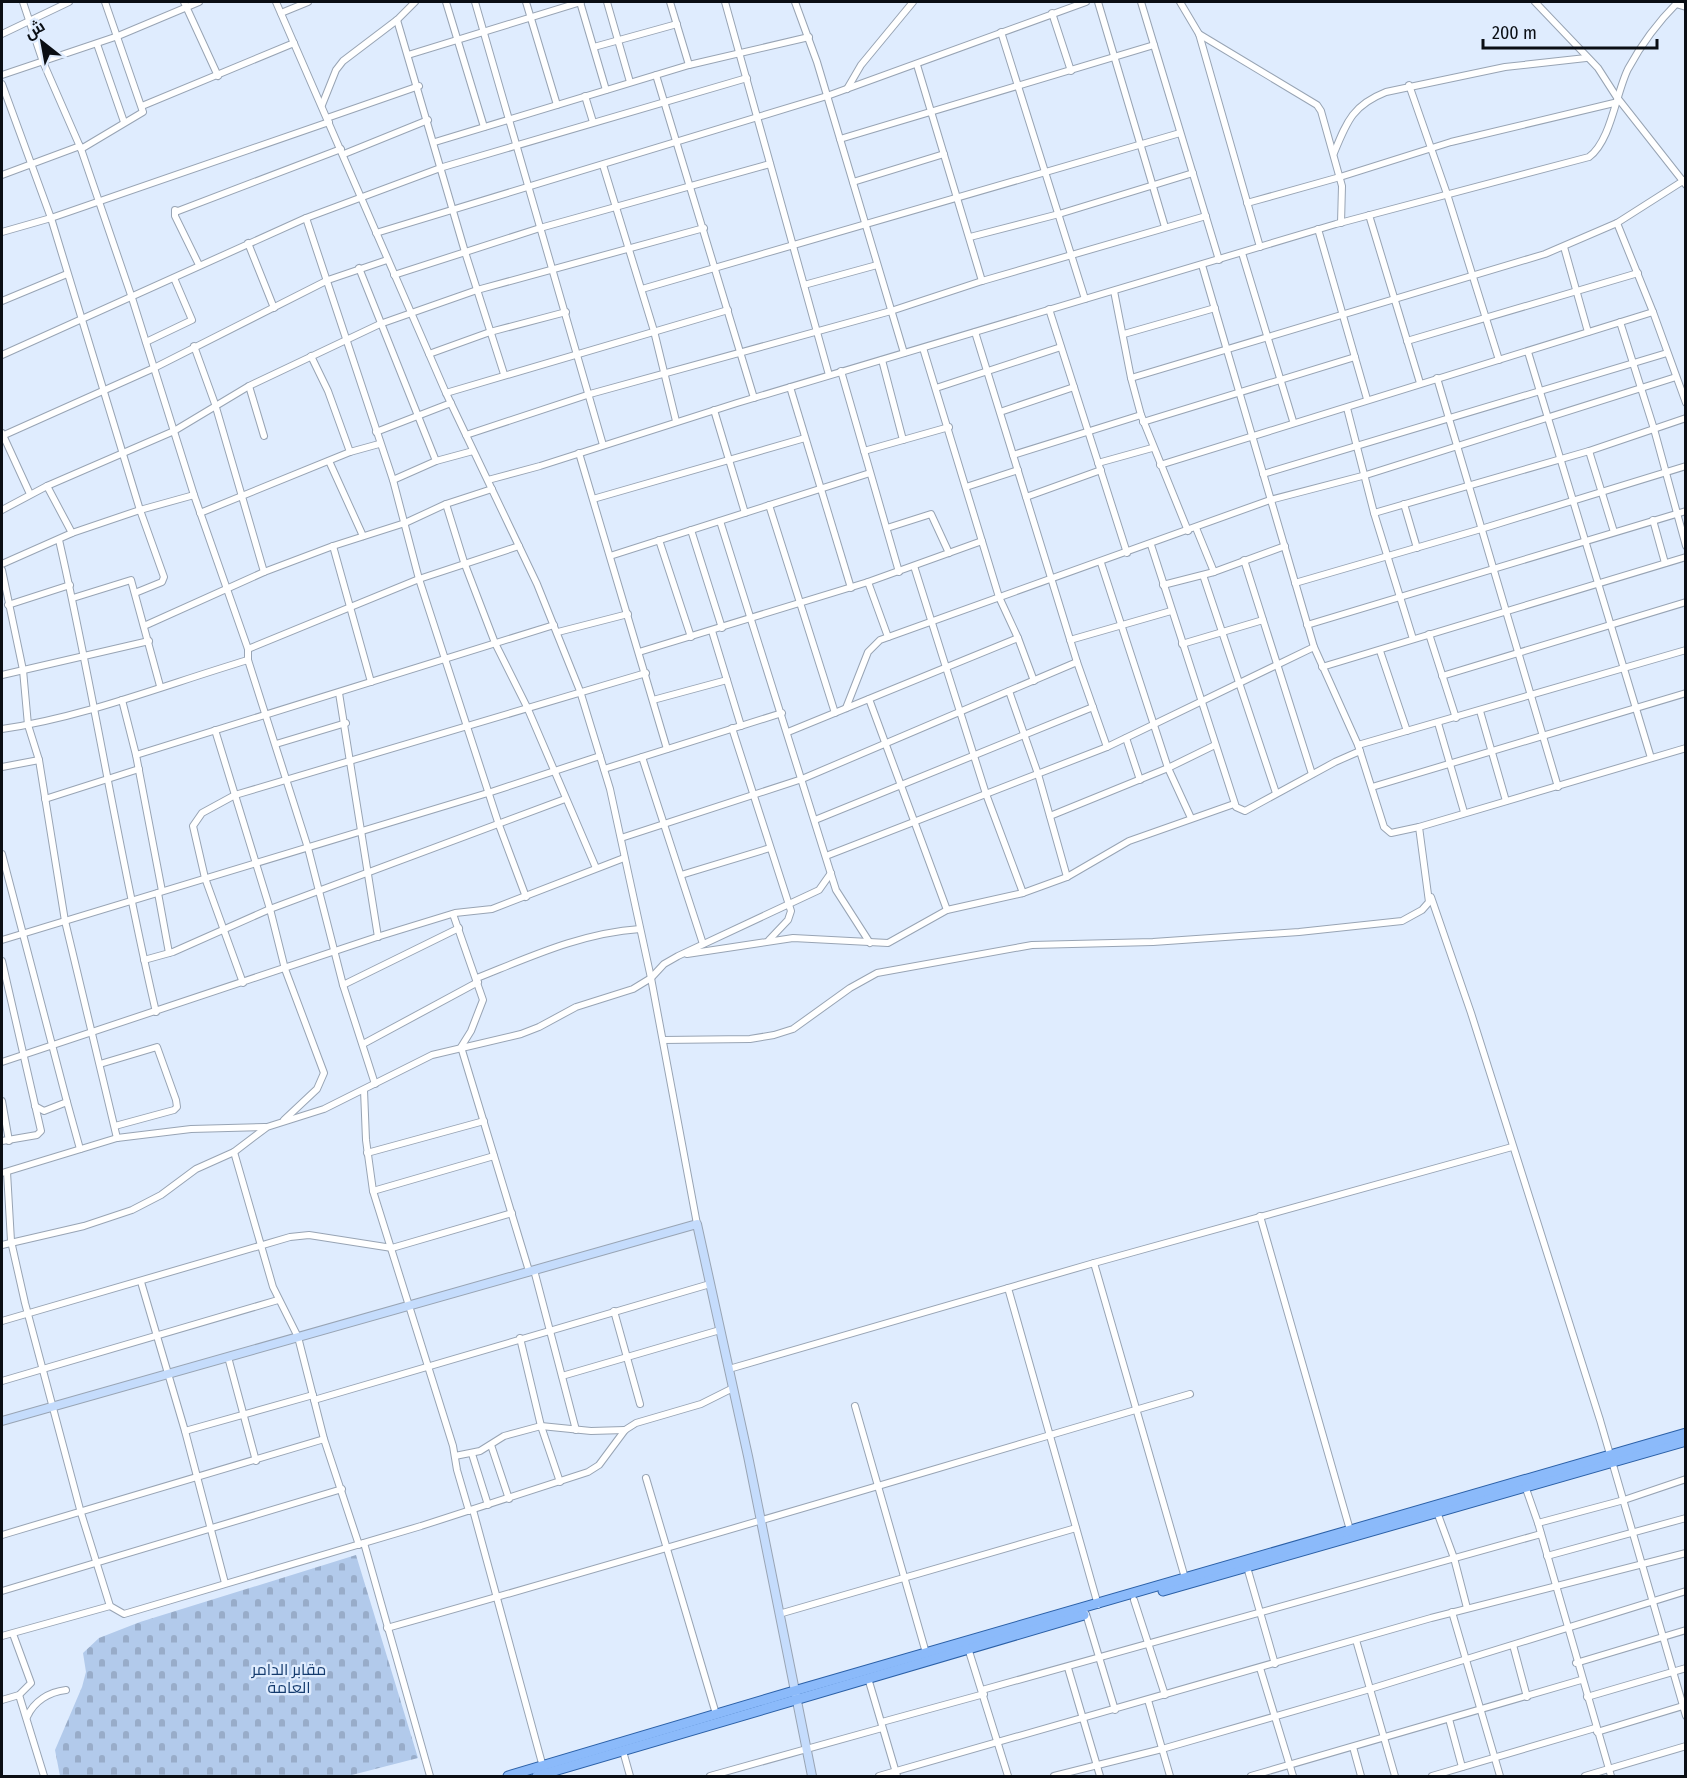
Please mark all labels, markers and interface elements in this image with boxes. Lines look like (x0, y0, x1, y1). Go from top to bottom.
north arrow (12, 12, 72, 72)
scale bar (1483, 12, 1657, 50)
text: ش (21, 16, 48, 43)
text: 200 m (1492, 22, 1537, 44)
park label: مقابر الدامر العامة (251, 1660, 326, 1697)

